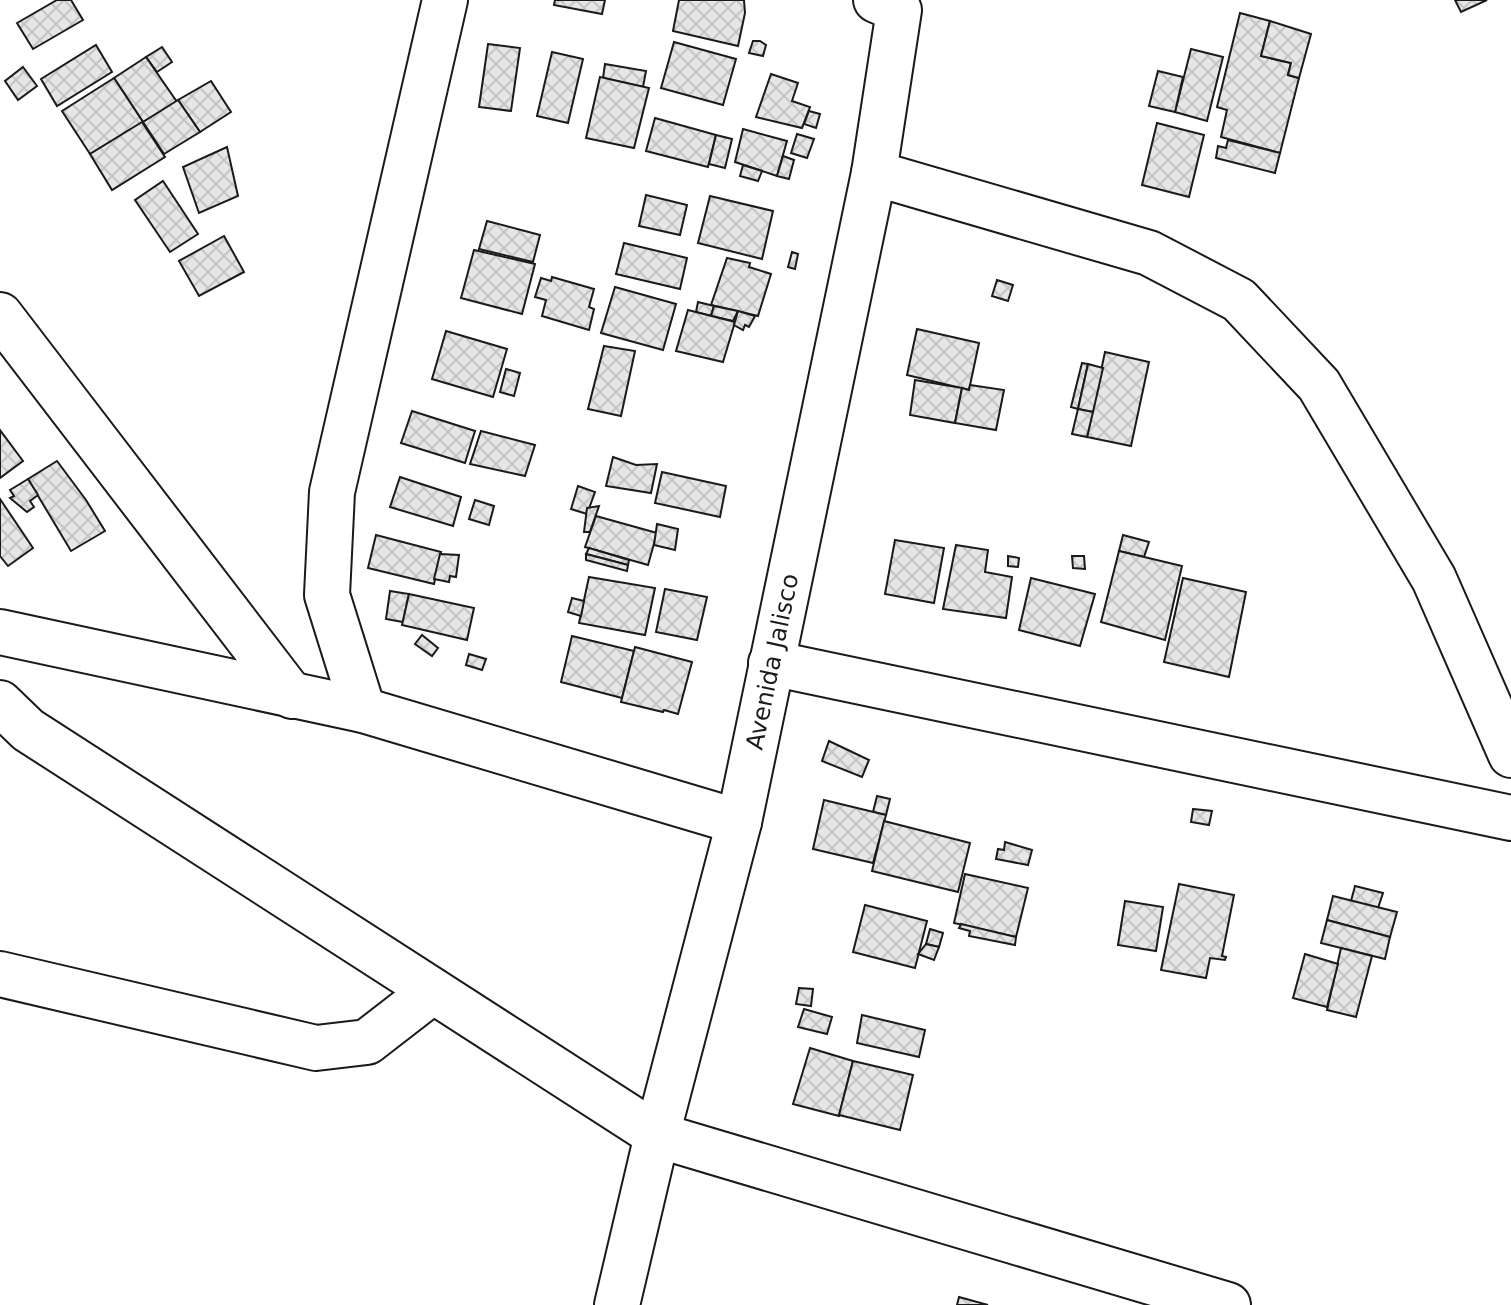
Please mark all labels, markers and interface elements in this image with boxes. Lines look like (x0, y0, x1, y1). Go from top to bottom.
street label: Avenida Jalisco (740, 571, 804, 752)

